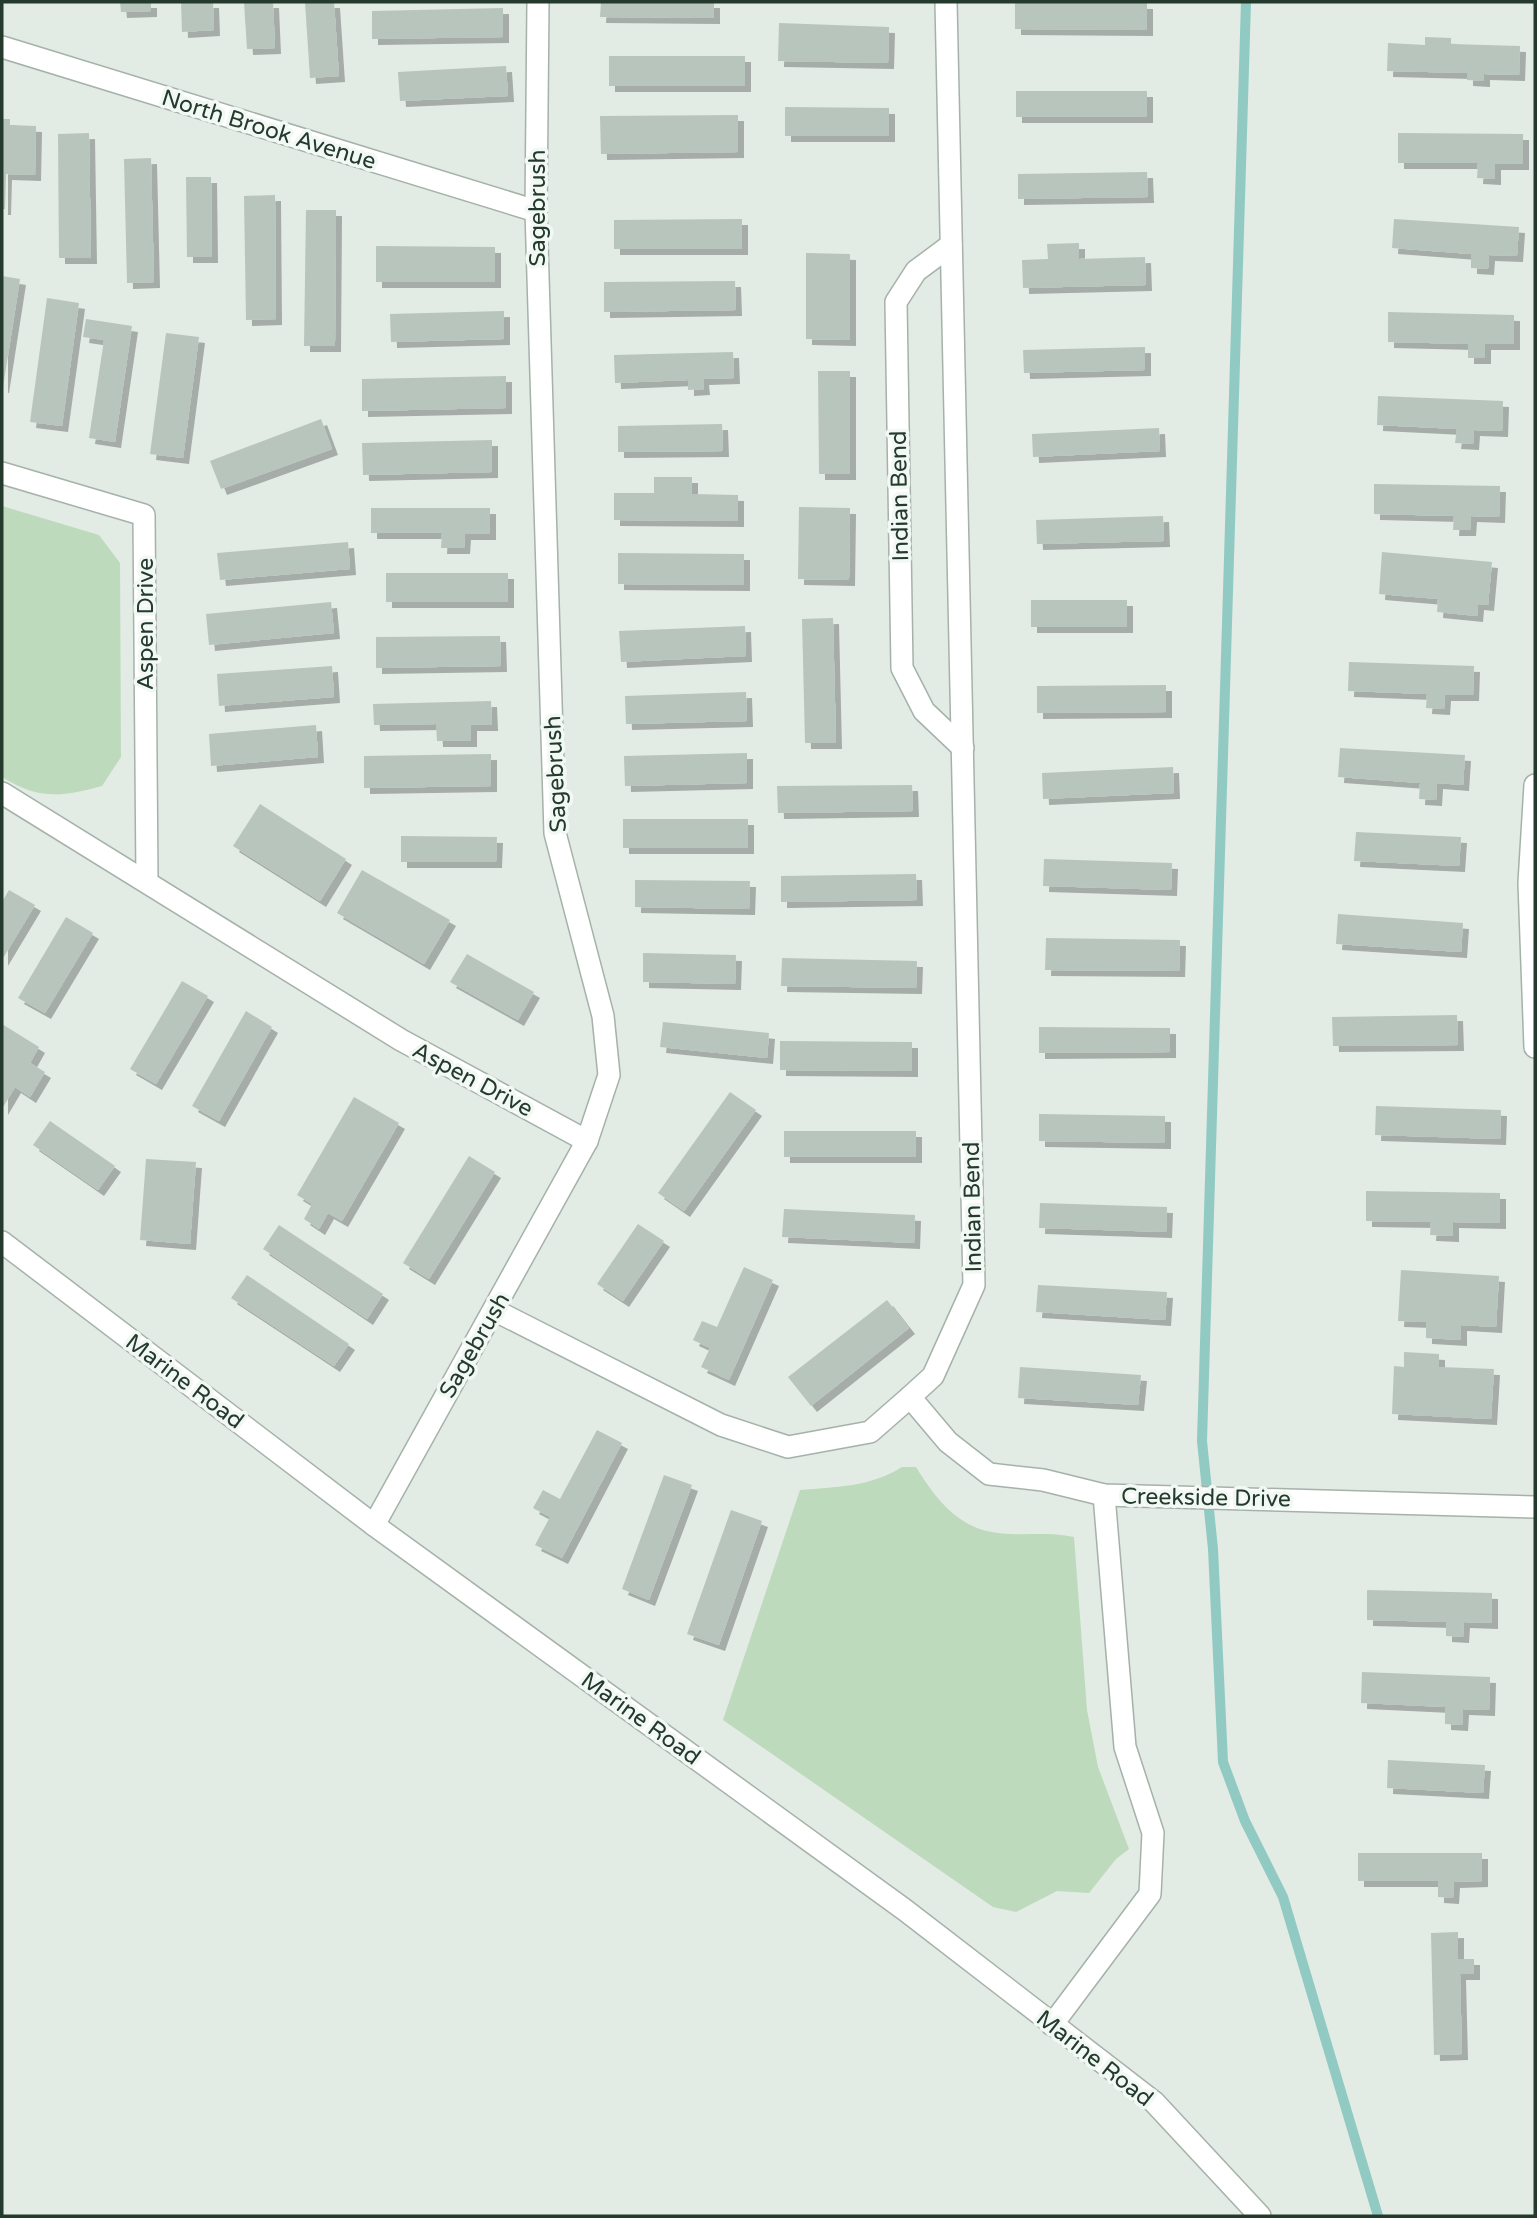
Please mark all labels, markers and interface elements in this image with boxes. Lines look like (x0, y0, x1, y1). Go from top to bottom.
street label: North Brook Avenue (158, 84, 379, 176)
street label: Sagebrush (524, 149, 552, 267)
street label: Indian Bend (885, 430, 915, 562)
street label: Aspen Drive (132, 558, 160, 690)
street label: Sagebrush (539, 715, 573, 833)
street label: Aspen Drive (408, 1036, 538, 1123)
street label: Indian Bend (958, 1141, 988, 1273)
street label: Sagebrush (433, 1288, 516, 1403)
street label: Marine Road (120, 1328, 249, 1435)
street label: Creekside Drive (1121, 1483, 1291, 1513)
street label: Marine Road (575, 1666, 705, 1771)
street label: Marine Road (1030, 2005, 1158, 2113)

